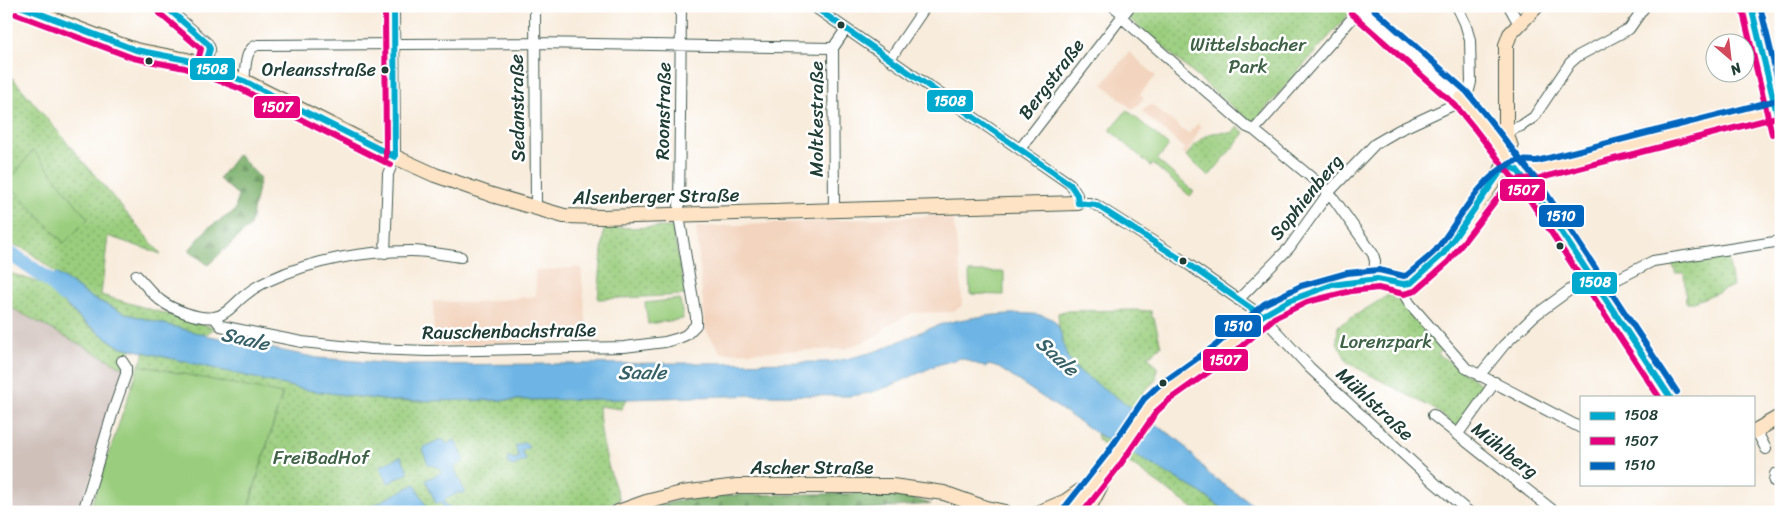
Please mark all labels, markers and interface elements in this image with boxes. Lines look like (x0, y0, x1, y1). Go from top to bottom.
unlabelled marker (836, 20, 846, 30)
park label: Wittelsbacher Park (1190, 28, 1307, 83)
street label: Bergstraße (1009, 31, 1093, 127)
north arrow (1704, 32, 1754, 82)
place label: Orleansstraße (262, 54, 376, 86)
street label: Sedanstraße (500, 54, 534, 162)
text: N (1725, 55, 1747, 82)
unlabelled marker (144, 56, 154, 66)
line badge: 1508 (189, 57, 236, 81)
text: 1508 (196, 57, 228, 82)
street label: Moltkestraße (800, 61, 833, 177)
street label: Roonstraße (646, 62, 680, 160)
marker: Orleansstraße (380, 65, 390, 75)
line badge: 1508 (926, 89, 974, 113)
text: 1508 (934, 89, 966, 114)
line badge: 1507 (253, 95, 301, 119)
text: 1507 (261, 95, 294, 120)
street label: Sophienberg (1260, 146, 1352, 248)
street label: Alsenberger Straße (571, 178, 740, 214)
line badge: 1507 (1499, 178, 1546, 202)
text: 1507 (1507, 178, 1540, 203)
line badge: 1510 (1538, 204, 1585, 228)
text: 1510 (1546, 204, 1576, 229)
unlabelled marker (1555, 241, 1565, 251)
unlabelled marker (1178, 256, 1188, 266)
text: 1508 (1579, 270, 1611, 295)
line badge: 1508 (1571, 271, 1618, 295)
street label: Rauschenbachstraße (422, 313, 596, 349)
line badge: 1510 (1214, 314, 1262, 338)
text: 1510 (1223, 314, 1253, 339)
water label: Saale (218, 317, 275, 362)
park label: Lorenzpark (1340, 325, 1432, 358)
water label: Saale (1027, 327, 1088, 387)
line badge: 1507 (1202, 348, 1249, 372)
text: 1507 (1209, 348, 1242, 373)
water label: Saale (618, 355, 668, 390)
street label: Mühlstraße (1328, 359, 1422, 449)
unlabelled marker (1158, 378, 1168, 388)
legend (1580, 396, 1754, 486)
text: 1508 (1624, 402, 1658, 428)
street label: Mühlberg (1464, 413, 1546, 487)
text: 1507 (1624, 428, 1659, 454)
park label: FreiBadHof (273, 441, 371, 474)
street label: Ascher Straße (750, 451, 873, 484)
text: 1510 (1624, 452, 1656, 478)

